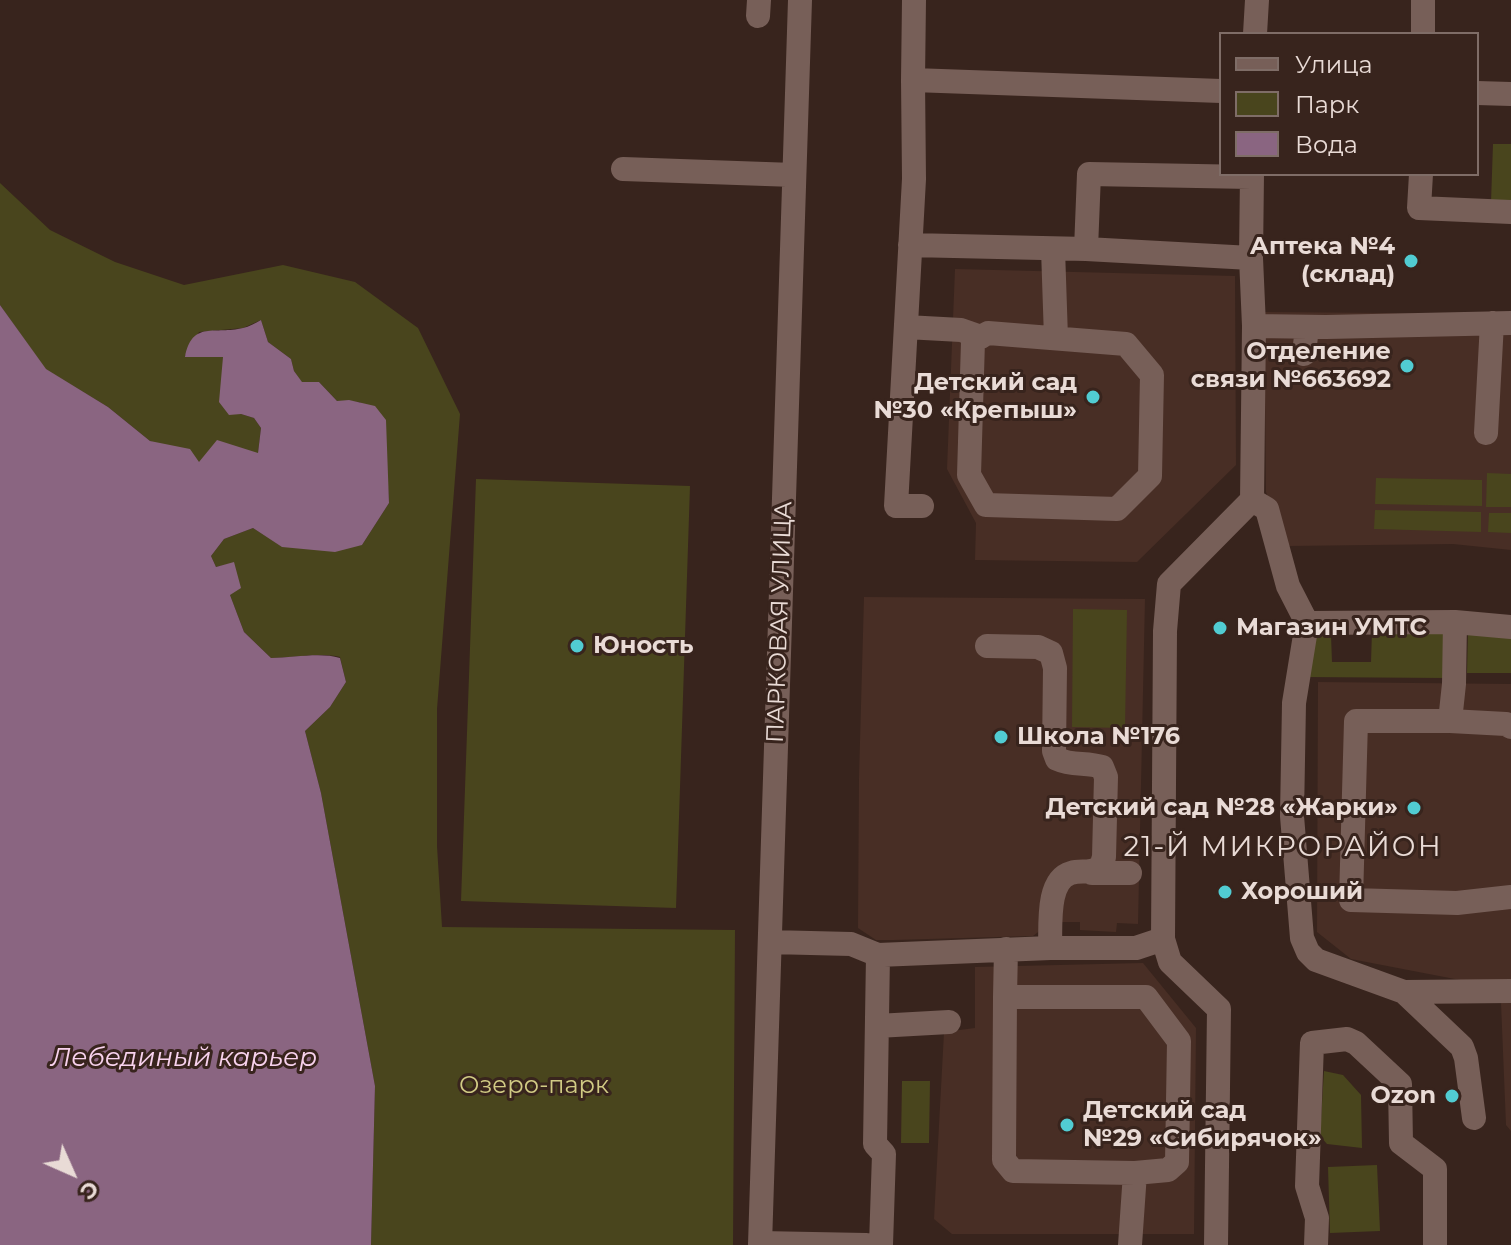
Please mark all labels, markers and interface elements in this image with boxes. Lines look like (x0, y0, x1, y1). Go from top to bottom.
legend (1219, 32, 1479, 176)
text: Улица (1295, 50, 1373, 79)
text: Парк (1295, 90, 1359, 119)
text: Вода (1295, 130, 1358, 159)
place label: Аптека №4 (склад) (1250, 233, 1395, 289)
marker: Аптека №4 (склад) (1402, 252, 1420, 270)
place label: Отделение связи №663692 (1191, 338, 1391, 394)
marker: Отделение связи №663692 (1398, 357, 1416, 375)
place label: Детский сад №30 «Крепыш» (873, 369, 1077, 425)
marker: Детский сад №30 «Крепыш» (1084, 388, 1102, 406)
street label: ПАРКОВАЯ УЛИЦА (761, 501, 799, 743)
place label: Магазин УМТС (1236, 614, 1427, 642)
marker: Магазин УМТС (1211, 619, 1229, 637)
place label: Юность (593, 632, 694, 660)
marker: Юность (568, 637, 586, 655)
place label: Школа №176 (1017, 723, 1180, 751)
marker: Школа №176 (992, 728, 1010, 746)
place label: Детский сад №28 «Жарки» (1046, 794, 1398, 822)
marker: Детский сад №28 «Жарки» (1405, 799, 1423, 817)
district label: 21-Й МИКРОРАЙОН (1123, 831, 1443, 865)
place label: Хороший (1241, 878, 1363, 906)
marker: Хороший (1216, 883, 1234, 901)
water label: Лебединый карьер (51, 1042, 317, 1074)
park label: Озеро-парк (459, 1072, 609, 1100)
place label: Ozon (1371, 1082, 1436, 1110)
marker: Ozon (1443, 1087, 1461, 1105)
place label: Детский сад №29 «Сибирячок» (1083, 1097, 1322, 1153)
marker: Детский сад №29 «Сибирячок» (1058, 1116, 1076, 1134)
north arrow (32, 1133, 112, 1213)
text: С (74, 1175, 105, 1206)

